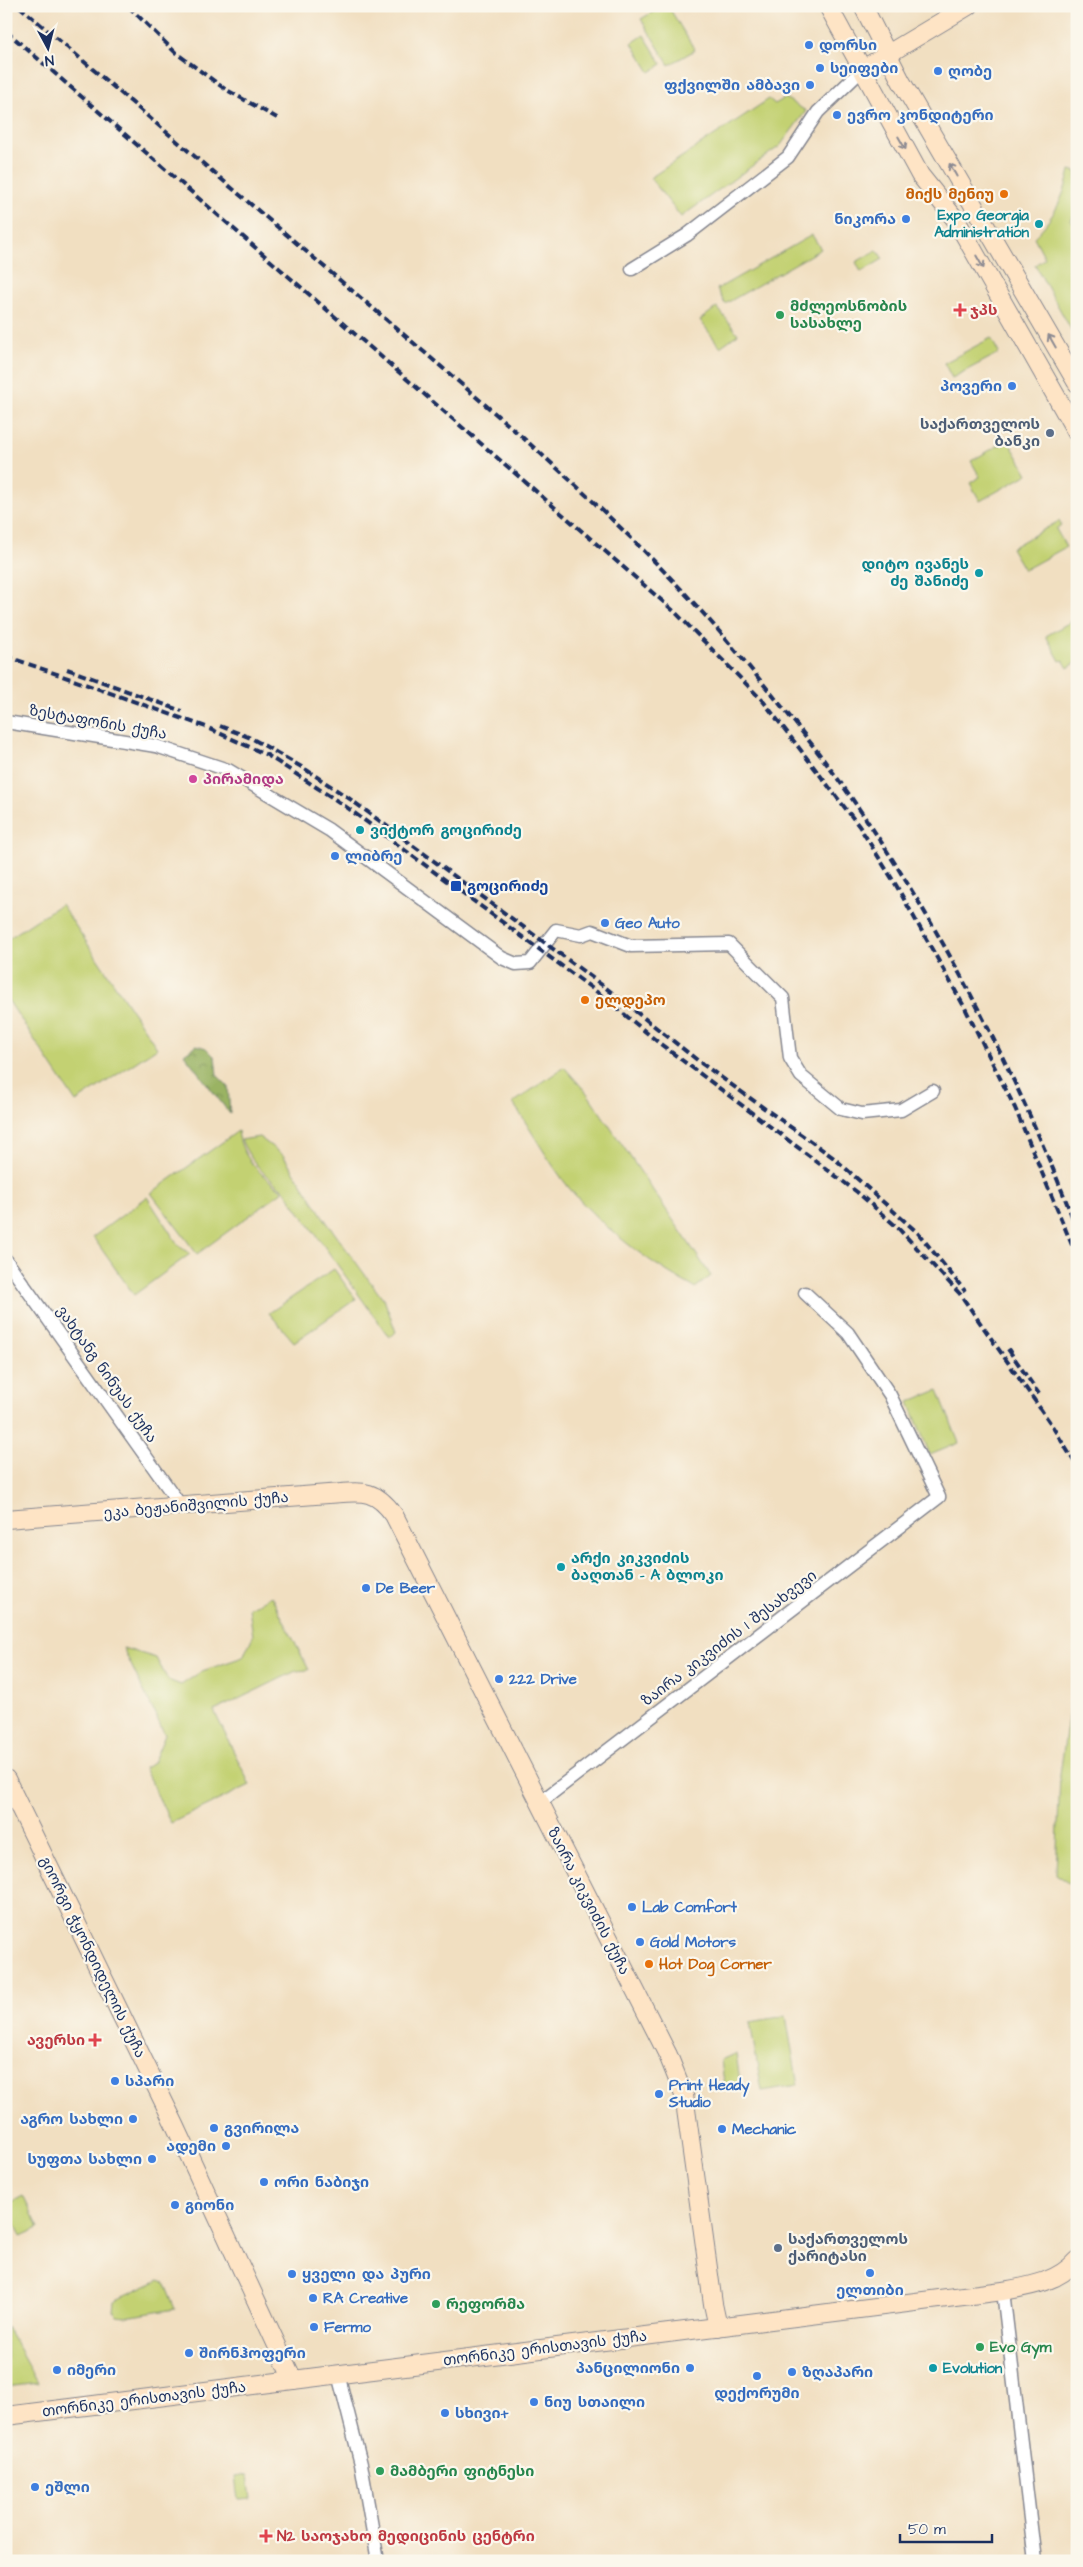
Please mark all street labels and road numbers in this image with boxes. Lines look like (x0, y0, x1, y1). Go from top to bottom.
street label: ზესტაფონის ქუჩა (27, 700, 168, 745)
street label: ვახტანგ ნინუას ქუჩა (51, 1301, 162, 1447)
street label: ეკა ბეჟანიშვილის ქუჩა (103, 1487, 289, 1524)
street label: ზაირა კიკვიძის I შესახვევი (637, 1565, 821, 1711)
street label: ზაირა კიკვიძის ქუჩა (542, 1824, 635, 1979)
street label: გიორგი ჭყონდიდელის ქუჩა (34, 1853, 151, 2062)
street label: თორნიკე ერისთავის ქუჩა (442, 2326, 648, 2371)
street label: თორნიკე ერისთავის ქუჩა (41, 2377, 247, 2422)

